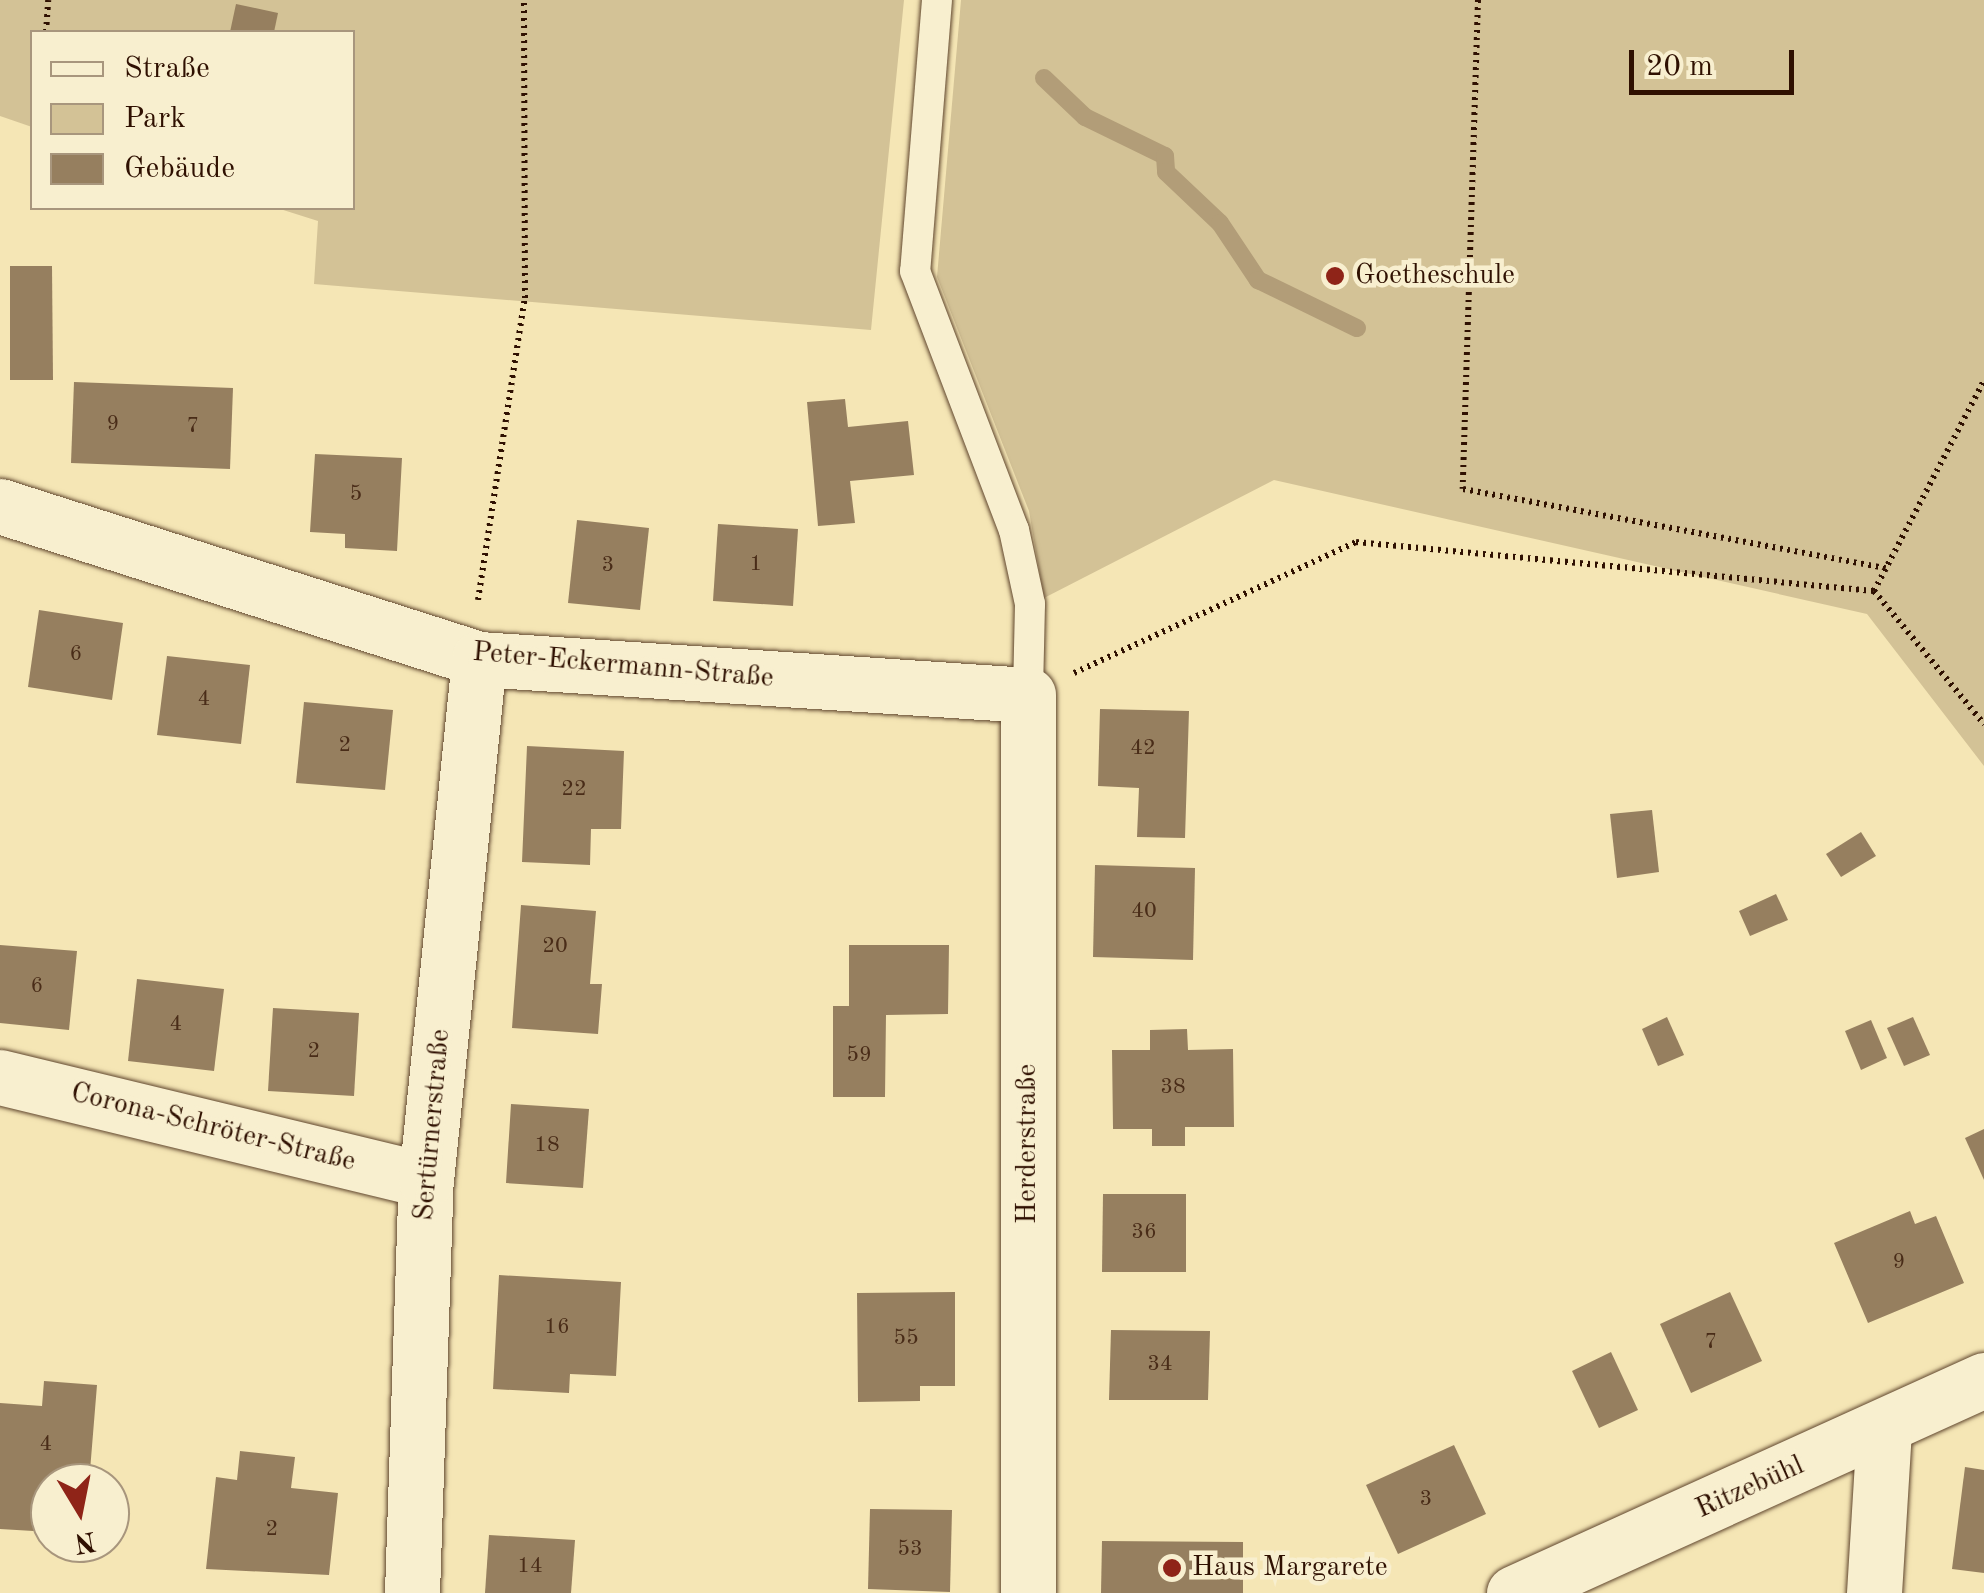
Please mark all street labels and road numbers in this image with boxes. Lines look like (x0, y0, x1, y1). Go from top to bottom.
street label: Peter-Eckermann-Straße (471, 636, 775, 696)
street label: Sertürnerstraße (408, 1028, 458, 1222)
street label: Herderstraße (1011, 1064, 1045, 1224)
street label: Corona-Schröter-Straße (67, 1076, 359, 1180)
street label: Ritzebühl (1691, 1449, 1809, 1527)

